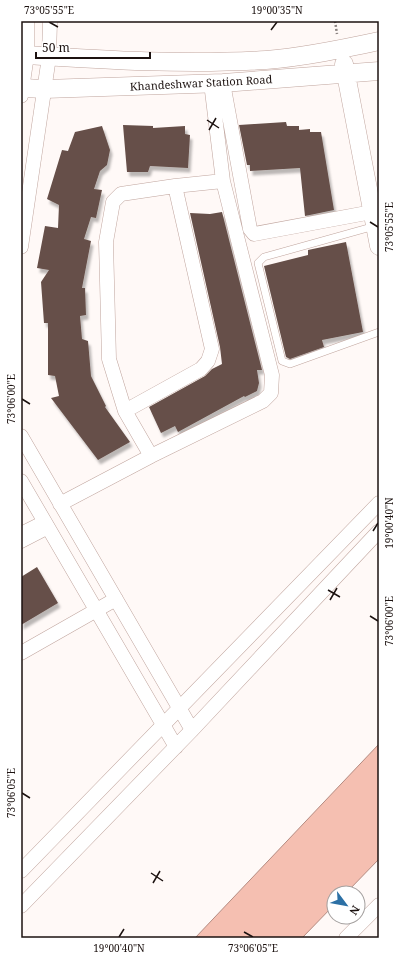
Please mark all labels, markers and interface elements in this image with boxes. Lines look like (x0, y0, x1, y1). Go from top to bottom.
text: 73°05'55"E (24, 3, 74, 17)
text: 19°00'35"N (251, 3, 303, 17)
scale bar (36, 34, 150, 60)
text: 50 m (42, 39, 70, 56)
street label: Khandeshwar Station Road (129, 71, 273, 94)
text: 73°05'55"E (382, 202, 396, 252)
text: 73°06'00"E (4, 374, 18, 424)
text: 19°00'40"N (382, 497, 396, 549)
text: 73°06'00"E (382, 596, 396, 646)
text: 73°06'05"E (4, 768, 18, 818)
north arrow (326, 885, 366, 925)
text: N (346, 903, 364, 918)
text: 19°00'40"N (93, 941, 145, 955)
text: 73°06'05"E (228, 941, 278, 955)

